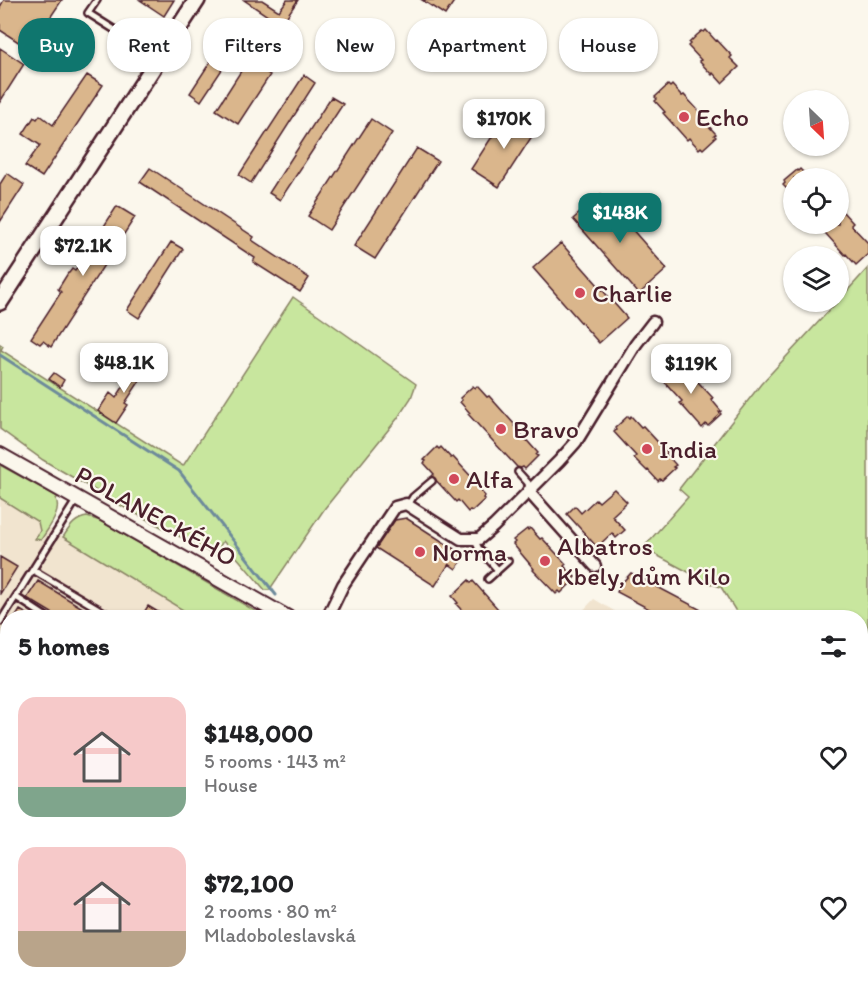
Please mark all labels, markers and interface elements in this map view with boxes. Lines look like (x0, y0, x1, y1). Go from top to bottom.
chip: Buy (18, 18, 95, 72)
chip: Rent (107, 18, 191, 72)
chip: Filters (203, 18, 303, 72)
chip: New (315, 18, 395, 72)
chip: Apartment (407, 18, 547, 72)
chip: House (559, 18, 658, 72)
north arrow (783, 90, 849, 156)
map controls (783, 90, 849, 312)
pin: $170K (462, 99, 546, 150)
place label: Echo (696, 101, 749, 133)
text: $170K (477, 106, 531, 130)
marker: Echo (677, 110, 691, 124)
button: locate (783, 168, 849, 234)
pin: $148K (578, 193, 662, 244)
text: $148K (592, 200, 648, 224)
pin: $72.1K (34, 226, 132, 277)
text: $72.1K (54, 233, 112, 257)
button: layers (783, 246, 849, 312)
place label: Charlie (592, 277, 673, 309)
marker: Charlie (573, 286, 587, 300)
pin: $48.1K (75, 343, 173, 394)
pin: $119K (649, 344, 733, 395)
text: $48.1K (94, 350, 154, 374)
text: $119K (665, 351, 717, 375)
place label: Bravo (513, 413, 579, 445)
marker: Bravo (494, 422, 508, 436)
place label: India (659, 433, 717, 465)
marker: India (640, 442, 654, 456)
street label: POLANECKÉHO (70, 458, 242, 574)
place label: Alfa (466, 463, 514, 495)
marker: Alfa (447, 472, 461, 486)
place label: Albatros Kbely, dům Kilo (557, 530, 731, 592)
place label: Norma (432, 536, 507, 568)
marker: Norma (413, 545, 427, 559)
marker: Albatros Kbely, dům Kilo (538, 554, 552, 568)
text: 5 homes (18, 630, 110, 662)
icon: filters (817, 630, 850, 663)
text: $148,000 (204, 717, 313, 749)
icon: home (66, 721, 138, 793)
icon: heart (817, 741, 850, 774)
text: 5 rooms · 143 m² (204, 749, 346, 773)
text: House (204, 773, 258, 797)
text: $72,100 (204, 867, 294, 899)
icon: home (66, 871, 138, 943)
icon: heart (817, 891, 850, 924)
text: 2 rooms · 80 m² (204, 899, 337, 923)
text: Mladoboleslavská (204, 923, 356, 947)

